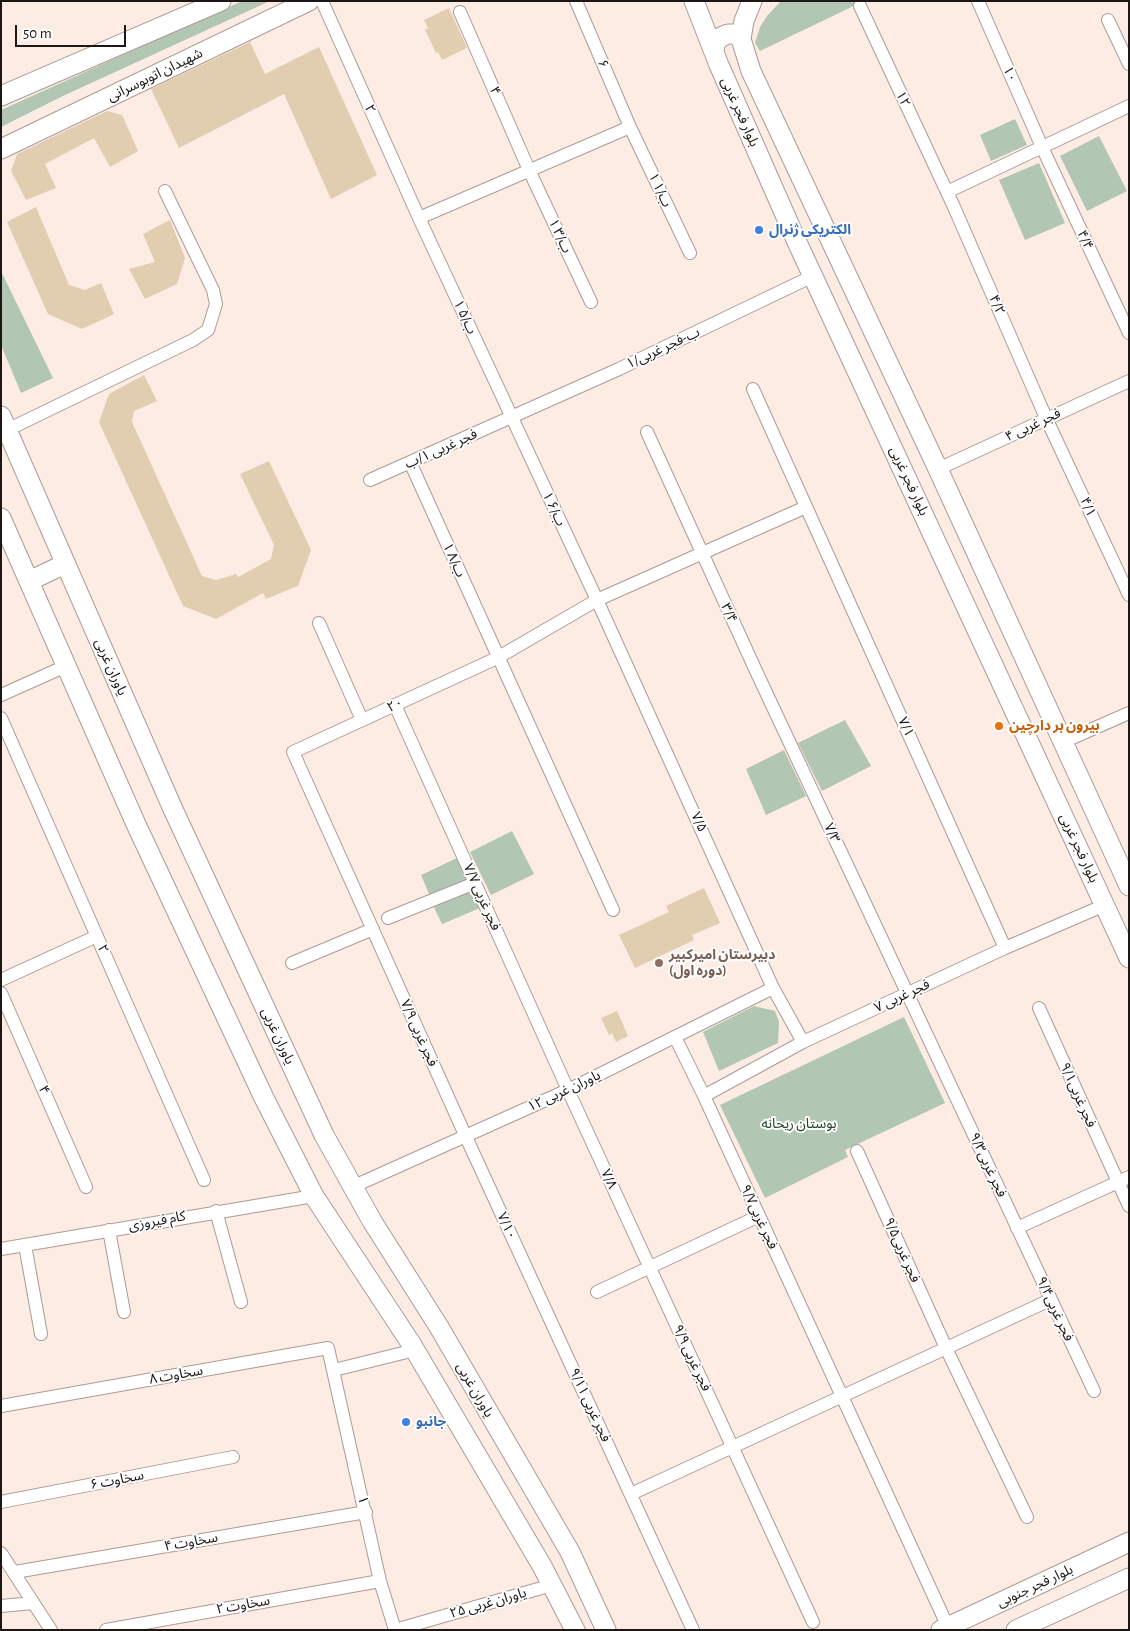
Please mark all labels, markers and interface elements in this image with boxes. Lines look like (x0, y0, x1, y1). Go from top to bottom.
scale bar (18, 15, 129, 47)
text: 50 m (23, 26, 52, 41)
street label: شهیدان اتوبوسرانی (105, 45, 205, 105)
street label: ۶ (594, 57, 612, 71)
street label: ۱۰ (999, 63, 1021, 85)
street label: بلوار فجر غربی (717, 74, 763, 150)
street label: ۴ (486, 84, 504, 98)
street label: ۱۲ (892, 88, 914, 110)
street label: ۲ (361, 102, 379, 116)
street label: ۱ ب/۱ (645, 170, 675, 210)
street label: ۱ ب/۳ (545, 216, 575, 256)
place label: الکتریکی ژنرال (769, 222, 851, 238)
marker: الکتریکی ژنرال (753, 224, 765, 236)
street label: ۴/۴ (1073, 227, 1097, 253)
street label: ۴/۲ (985, 292, 1009, 318)
street label: ۱ ب/۵ (450, 297, 480, 337)
street label: ۱/ب-فجر غربی (623, 324, 703, 372)
street label: ۴ فجر غربی (1002, 405, 1064, 445)
street label: فجر غربی ۱/ب (402, 426, 480, 472)
street label: بلوار فجر غربی (886, 444, 932, 518)
street label: ۱ ب/۶ (539, 489, 569, 529)
street label: ۴/۱ (1076, 494, 1100, 520)
street label: ۱ ب/۸ (439, 540, 469, 580)
street label: ۳/۴ (717, 600, 741, 626)
street label: یاوران غربی (91, 636, 131, 698)
street label: ۲۰ (384, 694, 406, 716)
street label: ۷/۱ (894, 714, 918, 740)
place label: بیرون بر دارچین (1009, 718, 1100, 734)
marker: بیرون بر دارچین (993, 720, 1005, 732)
street label: ۷/۵ (687, 809, 711, 835)
street label: بلوار فجر غربی (1056, 811, 1102, 885)
street label: ۷/۳ (820, 820, 844, 846)
street label: ۷/۷ فجر غربی (460, 861, 504, 933)
street label: ۲ (94, 942, 112, 956)
place label: دبیرستان امیرکبیر (دوره اول) (669, 947, 775, 980)
marker: دبیرستان امیرکبیر (دوره اول) (653, 957, 665, 969)
street label: ۷ فجر غربی (871, 976, 933, 1016)
street label: ۷/۹ فجر غربی (397, 997, 441, 1069)
street label: یاوران غربی (258, 1005, 298, 1067)
street label: فجر غربی۹/۱ (1056, 1060, 1100, 1130)
street label: ۱۲ یاوران غربی (525, 1067, 603, 1115)
street label: ۴ (35, 1083, 53, 1097)
park label: بوستان ریحانه (761, 1116, 837, 1132)
street label: فجر غربی۹/۳ (966, 1130, 1010, 1200)
street label: ۷/۸ (597, 1166, 621, 1192)
street label: فجر غربی۹/۷ (737, 1182, 781, 1252)
street label: کام فیروزی (127, 1208, 187, 1234)
street label: ۷/۱۰ (493, 1210, 521, 1242)
street label: فجر غربی۹/۵ (880, 1215, 924, 1285)
street label: فجر غربی۹/۴ (1033, 1274, 1077, 1344)
street label: ۹/۹ فجر غربی (669, 1322, 715, 1394)
street label: یاوران غربی (453, 1359, 497, 1421)
street label: سخاوت ۸ (148, 1362, 204, 1388)
street label: ۹/۱۱ فجر غربی (566, 1365, 614, 1445)
place label: جانبو (416, 1414, 446, 1430)
marker: جانبو (400, 1416, 412, 1428)
street label: سخاوت ۶ (89, 1467, 145, 1493)
street label: ۱ (354, 1494, 372, 1506)
street label: سخاوت ۴ (163, 1529, 219, 1555)
street label: بلوار فجر جنوبی (994, 1561, 1076, 1611)
street label: یاوران غربی ۲۵ (448, 1584, 528, 1622)
street label: سخاوت ۲ (215, 1592, 271, 1618)

